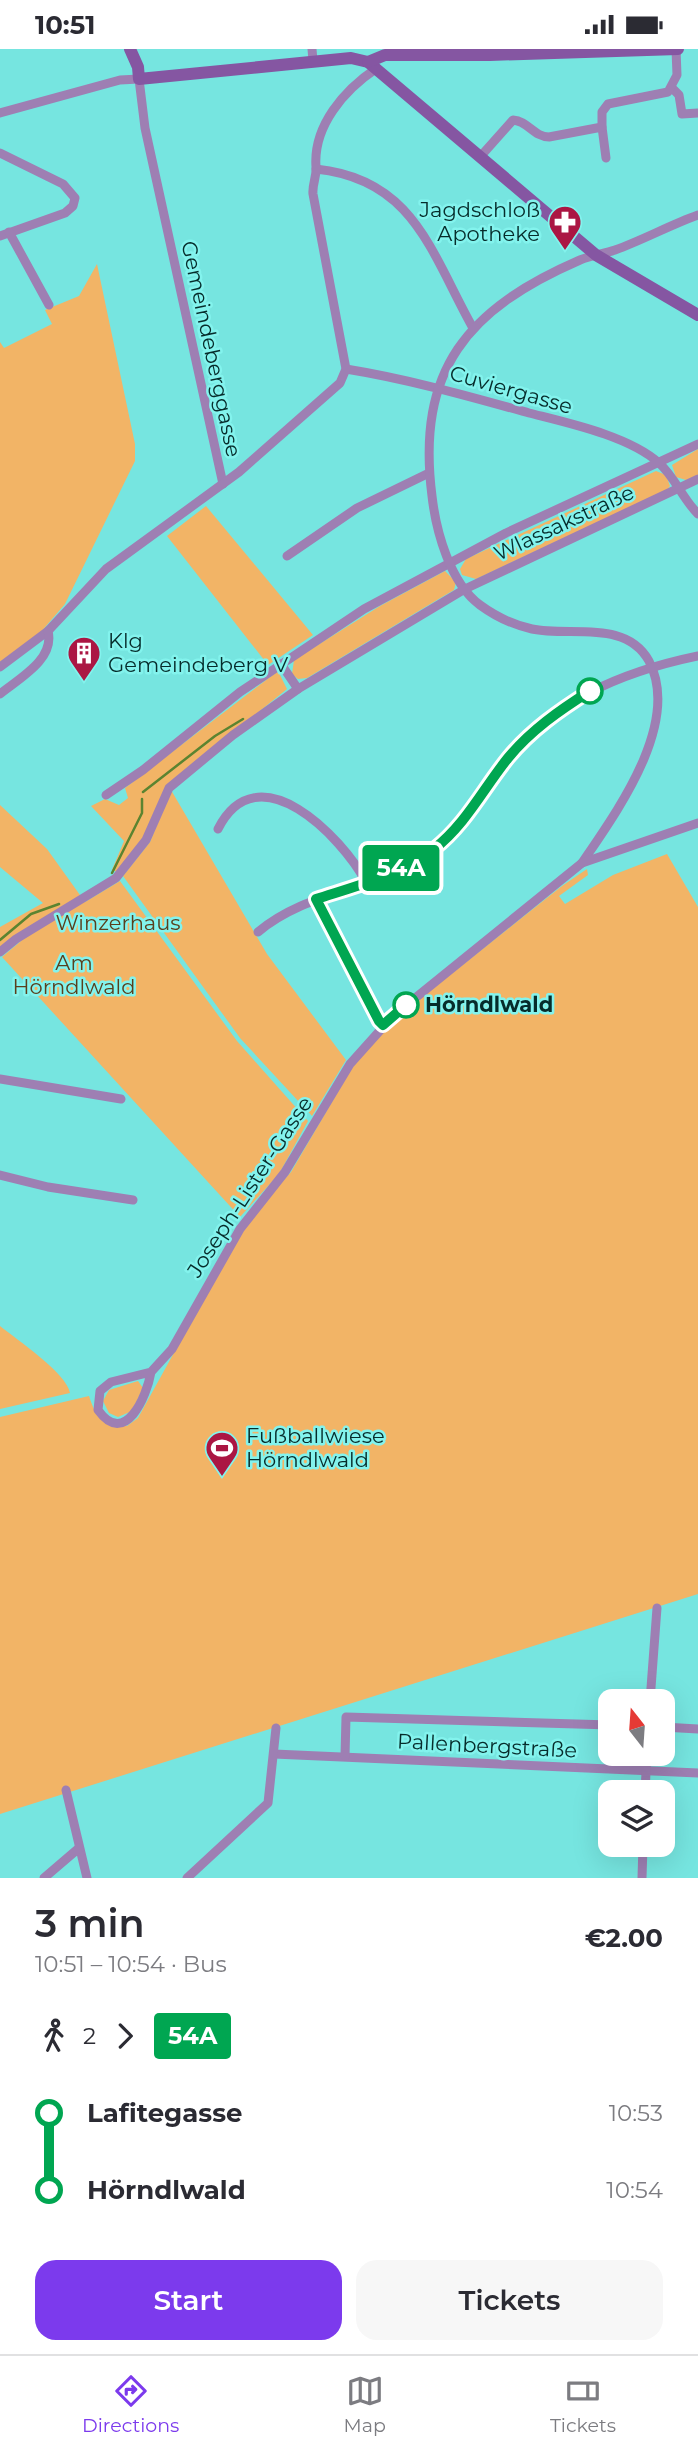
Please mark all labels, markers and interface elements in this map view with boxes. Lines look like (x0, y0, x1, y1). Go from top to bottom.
text: 10:51 (35, 9, 95, 41)
place label: Jagdschloß Apotheke (419, 197, 540, 246)
pharmacy icon: Jagdschloß Apotheke (546, 203, 584, 252)
street label: Gemeindeberggasse (176, 239, 247, 459)
street label: Cuviergasse (447, 360, 575, 419)
street label: Wlassakstraße (490, 479, 638, 566)
place label: Klg Gemeindeberg V (108, 628, 289, 677)
building icon: Klg Gemeindeberg V (65, 634, 103, 683)
unlabelled marker (577, 678, 603, 704)
line badge: 54A (361, 845, 441, 891)
text: 54A (376, 853, 426, 882)
park label: Winzerhaus (55, 910, 181, 935)
park label: Am Hörndlwald (13, 950, 135, 999)
marker: Hörndlwald (393, 992, 419, 1018)
place label: Hörndlwald (425, 992, 553, 1017)
street label: Joseph-Lister-Gasse (181, 1092, 317, 1283)
place label: Fußballwiese Hörndlwald (246, 1423, 385, 1472)
sports icon: Fußballwiese Hörndlwald (203, 1429, 241, 1478)
north arrow (598, 1689, 676, 1766)
map controls (598, 1689, 675, 1857)
street label: Pallenbergstraße (396, 1728, 578, 1763)
button: layers (598, 1780, 675, 1857)
text: 3 min (35, 1900, 145, 1947)
text: €2.00 (585, 1922, 663, 1954)
text: 10:51 – 10:54 · Bus (35, 1950, 227, 1978)
icon: walk (35, 2017, 73, 2055)
icon: forward (106, 2017, 144, 2055)
text: 54A (168, 2021, 217, 2050)
text: 2 (83, 2022, 96, 2050)
text: Lafitegasse (87, 2097, 242, 2129)
text: 10:53 (609, 2099, 663, 2127)
text: Hörndlwald (87, 2174, 246, 2206)
text: 10:54 (606, 2176, 663, 2204)
button: Start (35, 2260, 342, 2340)
button: Tickets (356, 2260, 663, 2340)
tab: Directions (82, 2372, 179, 2437)
tab: Map (344, 2372, 386, 2437)
tab: Tickets (550, 2372, 616, 2437)

